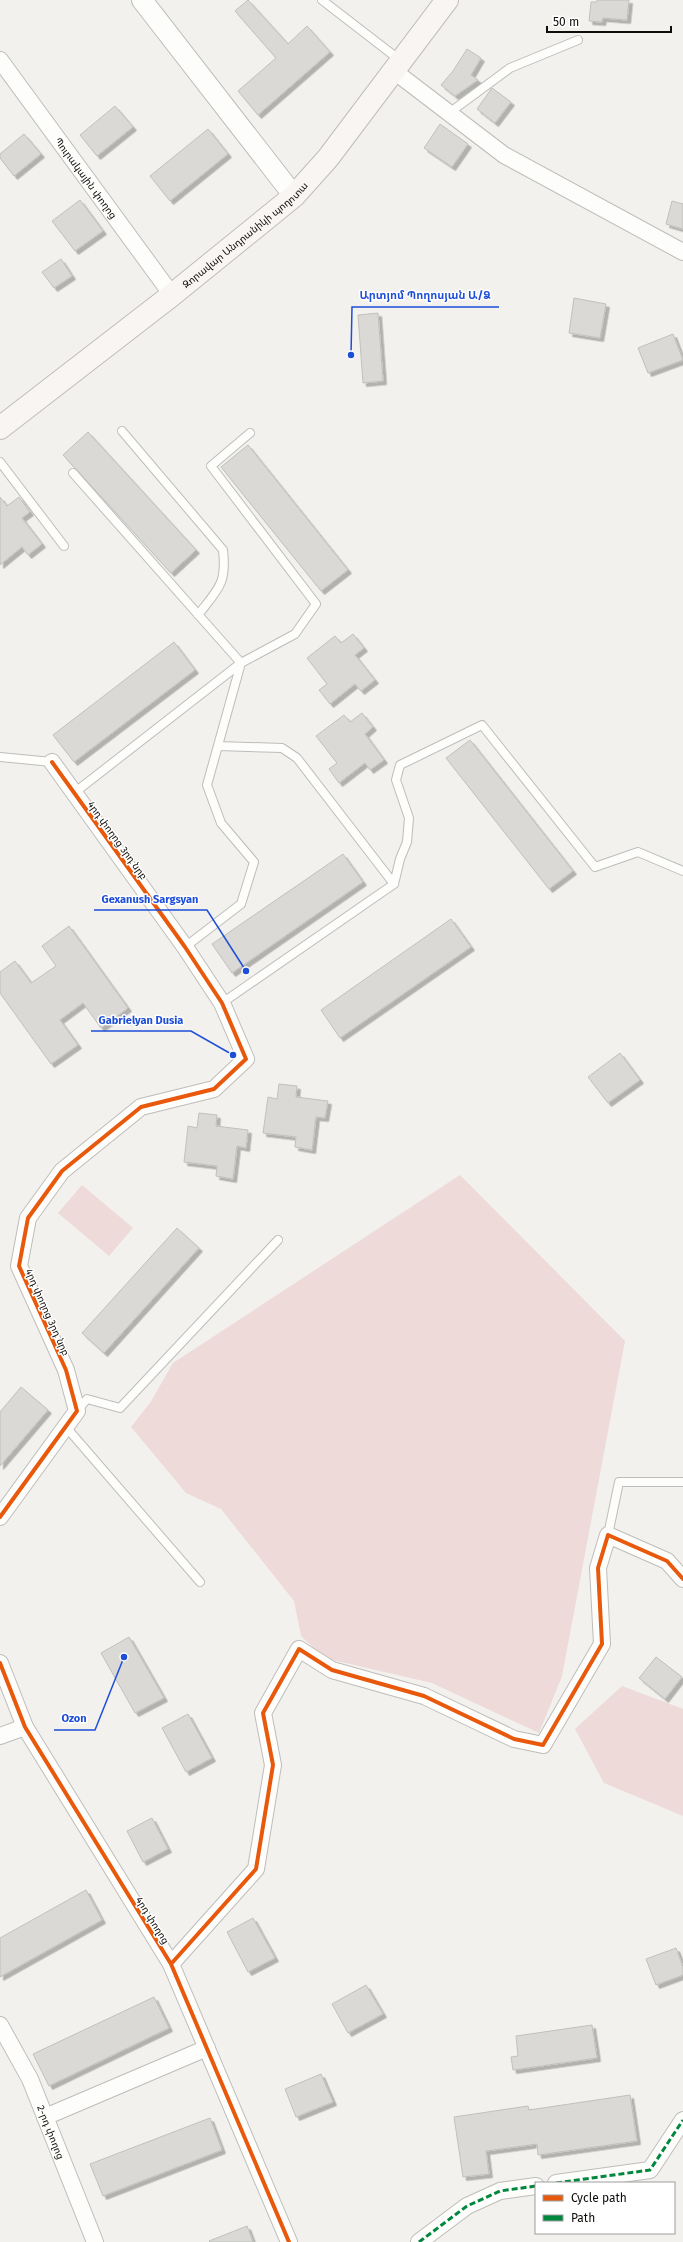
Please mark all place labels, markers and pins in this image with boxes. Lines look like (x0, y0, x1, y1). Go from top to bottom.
callout: Արտյոմ Պողոսյան Ա/Ձ (352, 284, 499, 307)
callout: Gexanush Sargsyan (94, 887, 207, 910)
callout: Gabrielyan Dusia (91, 1008, 191, 1031)
callout: Ozon (54, 1707, 95, 1730)

